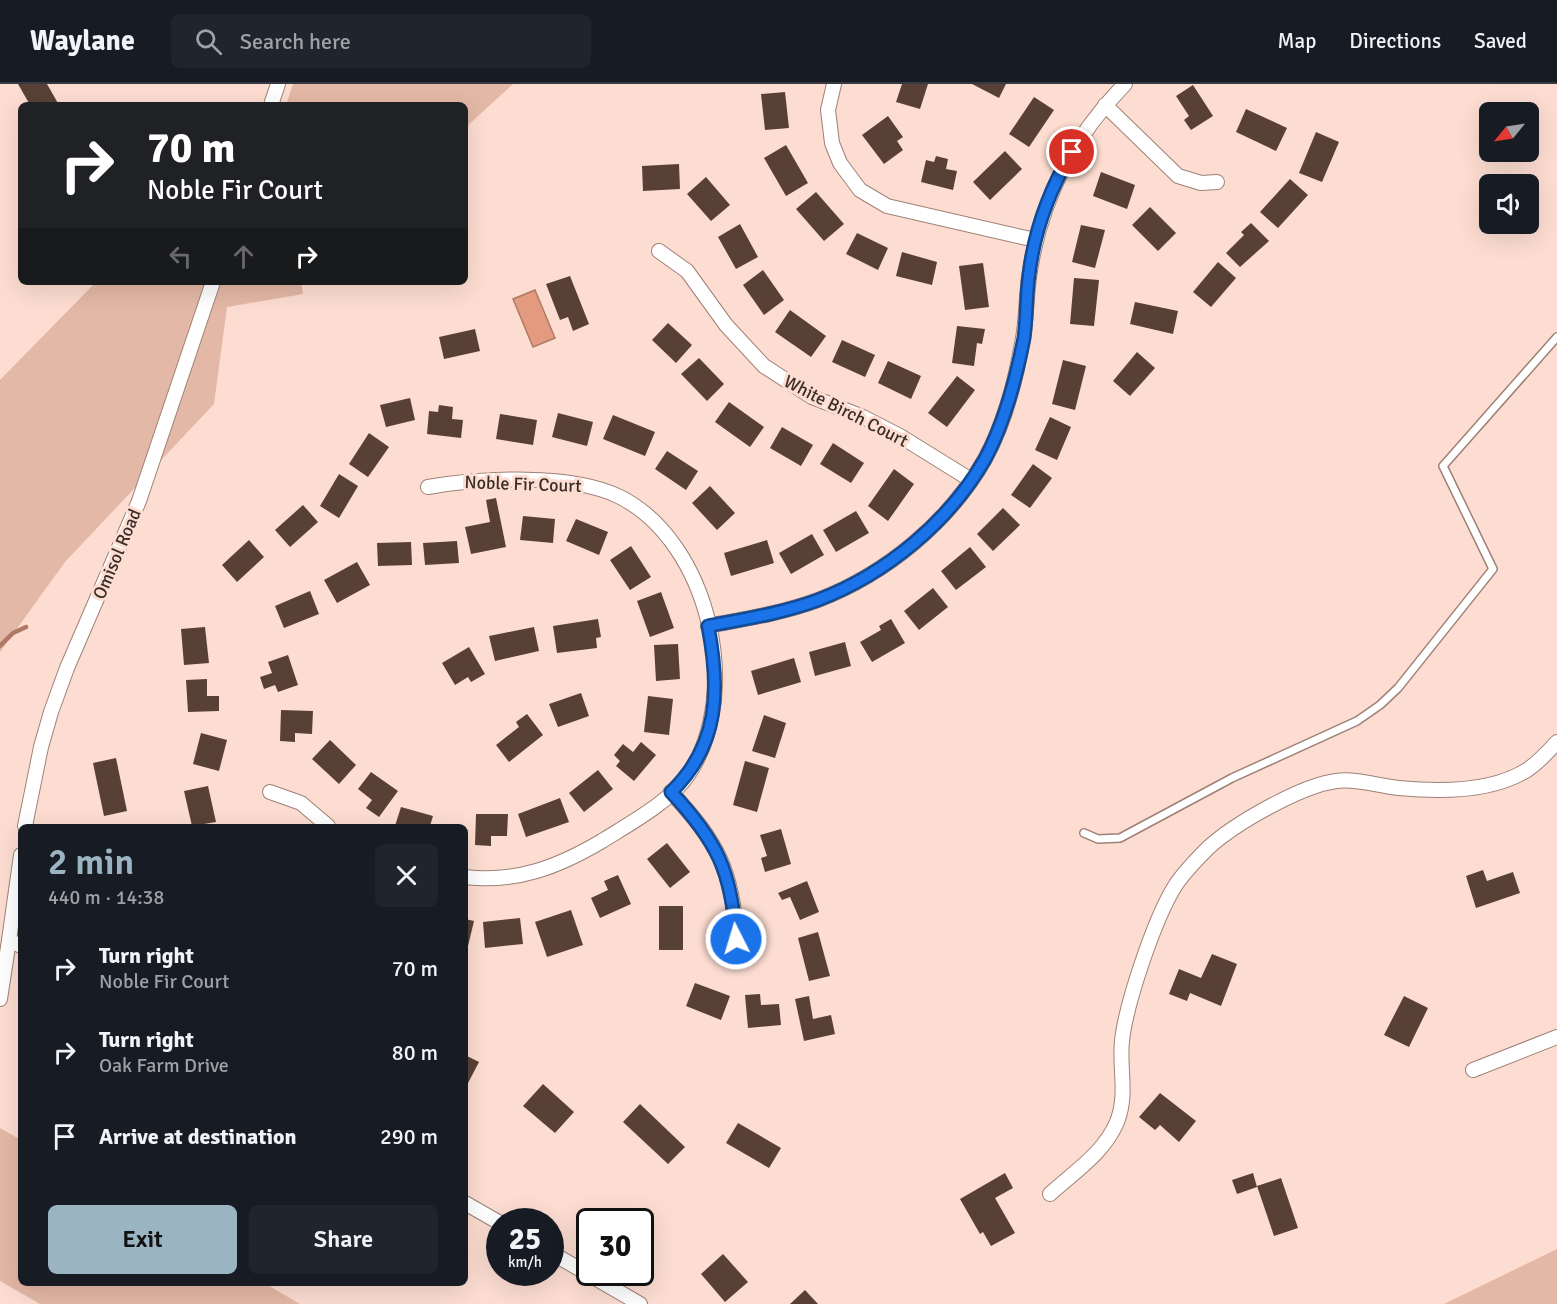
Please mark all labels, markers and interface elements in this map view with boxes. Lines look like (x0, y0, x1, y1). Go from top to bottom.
search box (171, 14, 591, 68)
text: Waylane (30, 24, 135, 58)
icon: search (192, 25, 225, 58)
text: Search here (240, 28, 351, 55)
text: Map (1278, 28, 1316, 54)
text: Directions (1349, 28, 1441, 54)
text: Saved (1474, 28, 1527, 54)
north arrow (1479, 102, 1539, 162)
map controls (1479, 102, 1539, 234)
text: 70 m (147, 123, 236, 174)
icon: right (48, 126, 126, 204)
pin (1046, 126, 1097, 177)
icon: arrive (1055, 135, 1088, 168)
text: Noble Fir Court (147, 174, 323, 207)
button: sound (1479, 174, 1539, 234)
icon: left (164, 240, 197, 273)
icon: ahead (227, 240, 260, 273)
icon: right (290, 240, 323, 273)
street label: White Birch Court (780, 370, 912, 452)
street label: Noble Fir Court (464, 471, 582, 497)
street label: Omisol Road (88, 505, 146, 603)
text: 2 min (48, 840, 134, 885)
button: close (375, 844, 438, 907)
text: 440 m · 14:38 (48, 885, 164, 910)
position arrow (704, 907, 768, 971)
text: Turn right (99, 942, 194, 969)
icon: right (48, 952, 81, 985)
text: 70 m (392, 955, 438, 982)
text: Noble Fir Court (99, 969, 229, 994)
text: Turn right (99, 1026, 194, 1053)
icon: right (48, 1036, 81, 1069)
text: 80 m (392, 1039, 438, 1066)
text: Oak Farm Drive (99, 1053, 229, 1078)
icon: arrive (48, 1120, 81, 1153)
text: Arrive at destination (99, 1123, 296, 1150)
text: 290 m (380, 1123, 438, 1150)
button: Exit (48, 1205, 237, 1274)
button: Share (249, 1205, 438, 1274)
speed limit sign: 30 (576, 1208, 654, 1286)
text: 25 (509, 1221, 541, 1258)
text: km/h (508, 1253, 542, 1271)

